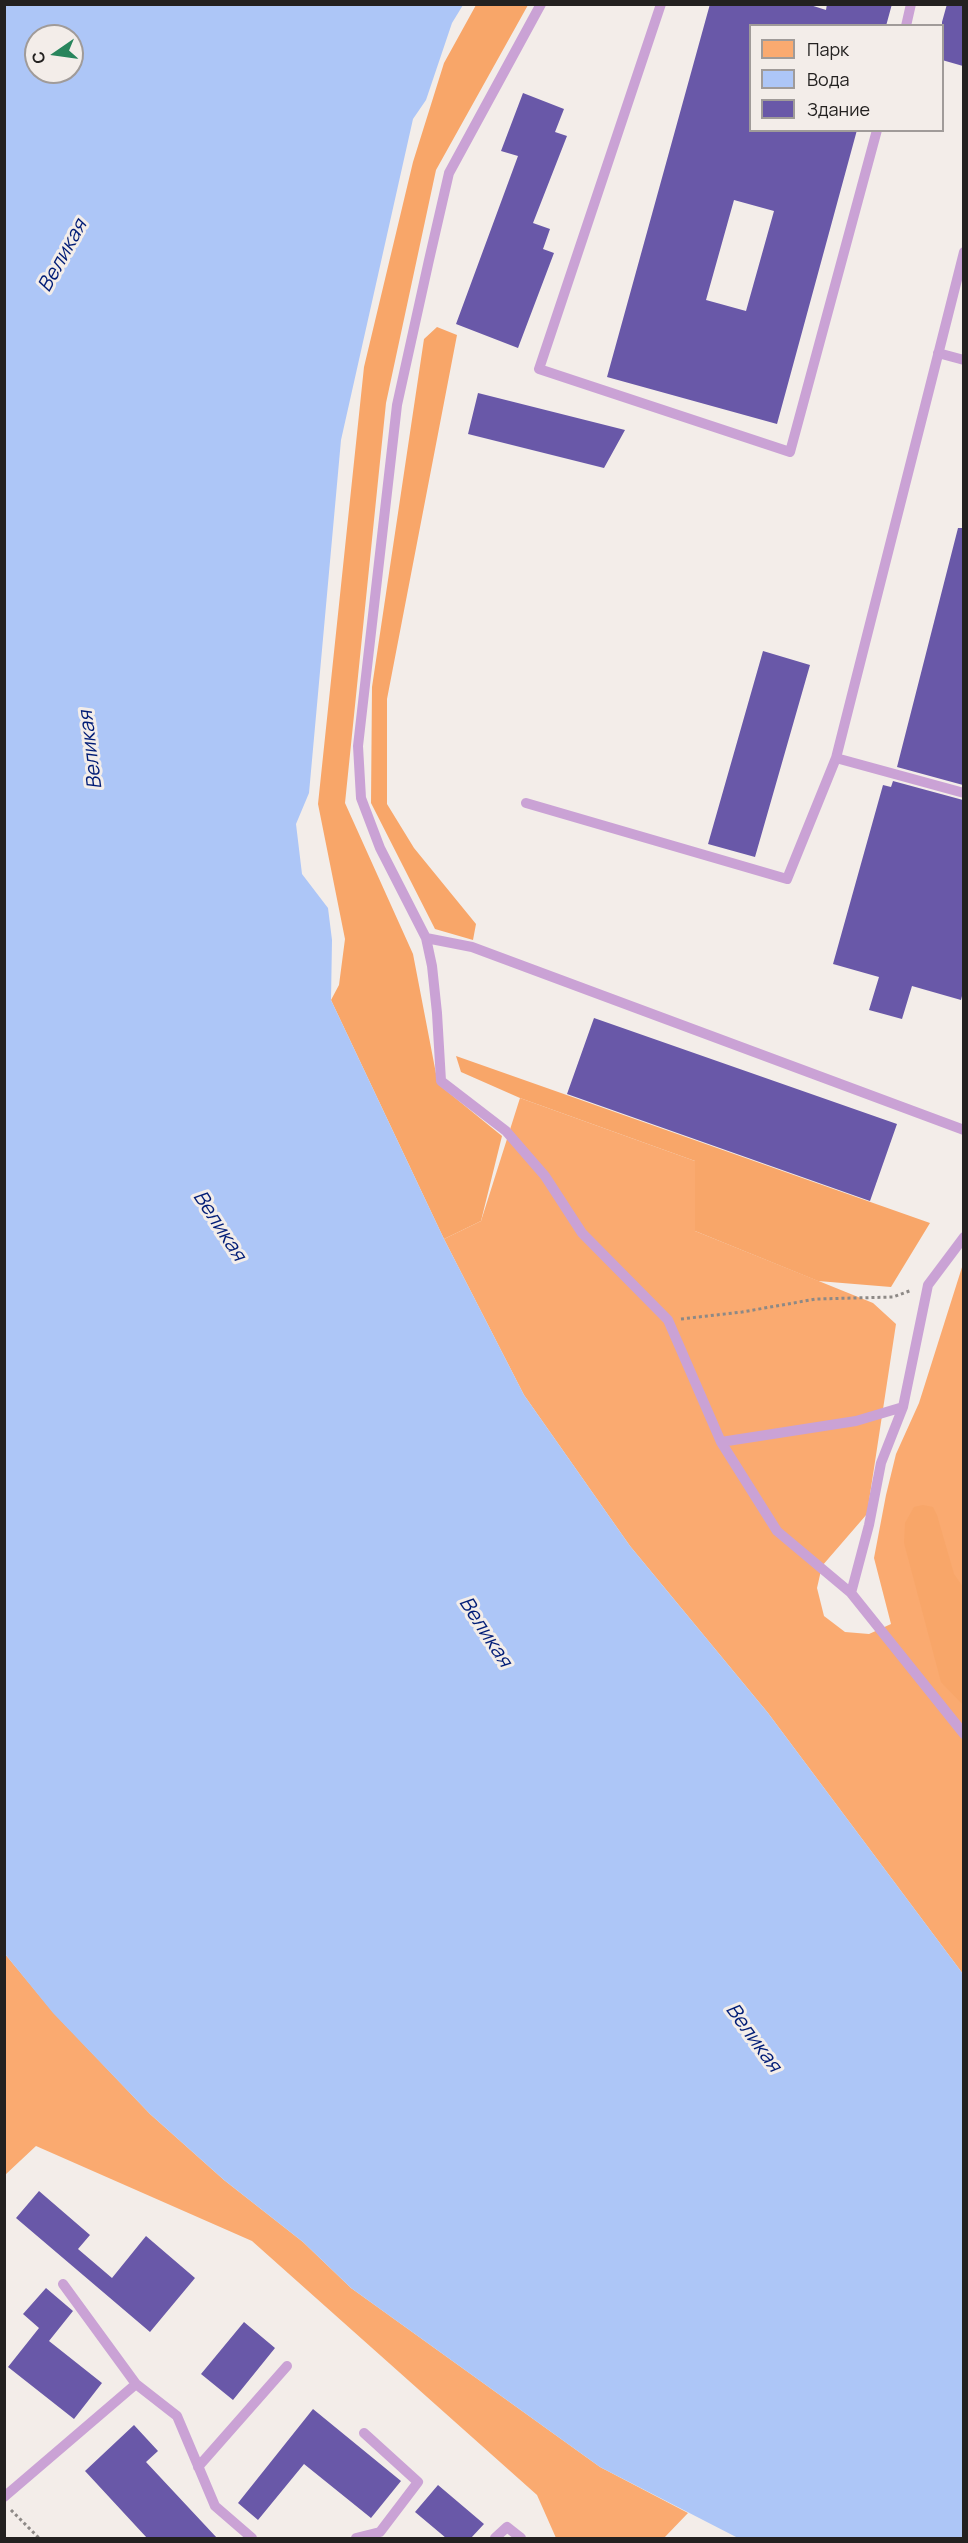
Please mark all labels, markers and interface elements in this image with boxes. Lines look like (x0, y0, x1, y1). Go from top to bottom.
north arrow (24, 24, 84, 84)
legend (749, 24, 944, 132)
text: Парк (807, 37, 849, 61)
text: С (26, 49, 50, 66)
text: Вода (807, 67, 849, 91)
text: Здание (807, 97, 870, 121)
water label: Великая (33, 216, 93, 296)
water label: Великая (74, 709, 108, 791)
water label: Великая (187, 1186, 251, 1266)
water label: Великая (453, 1592, 517, 1672)
water label: Великая (720, 1999, 786, 2077)

